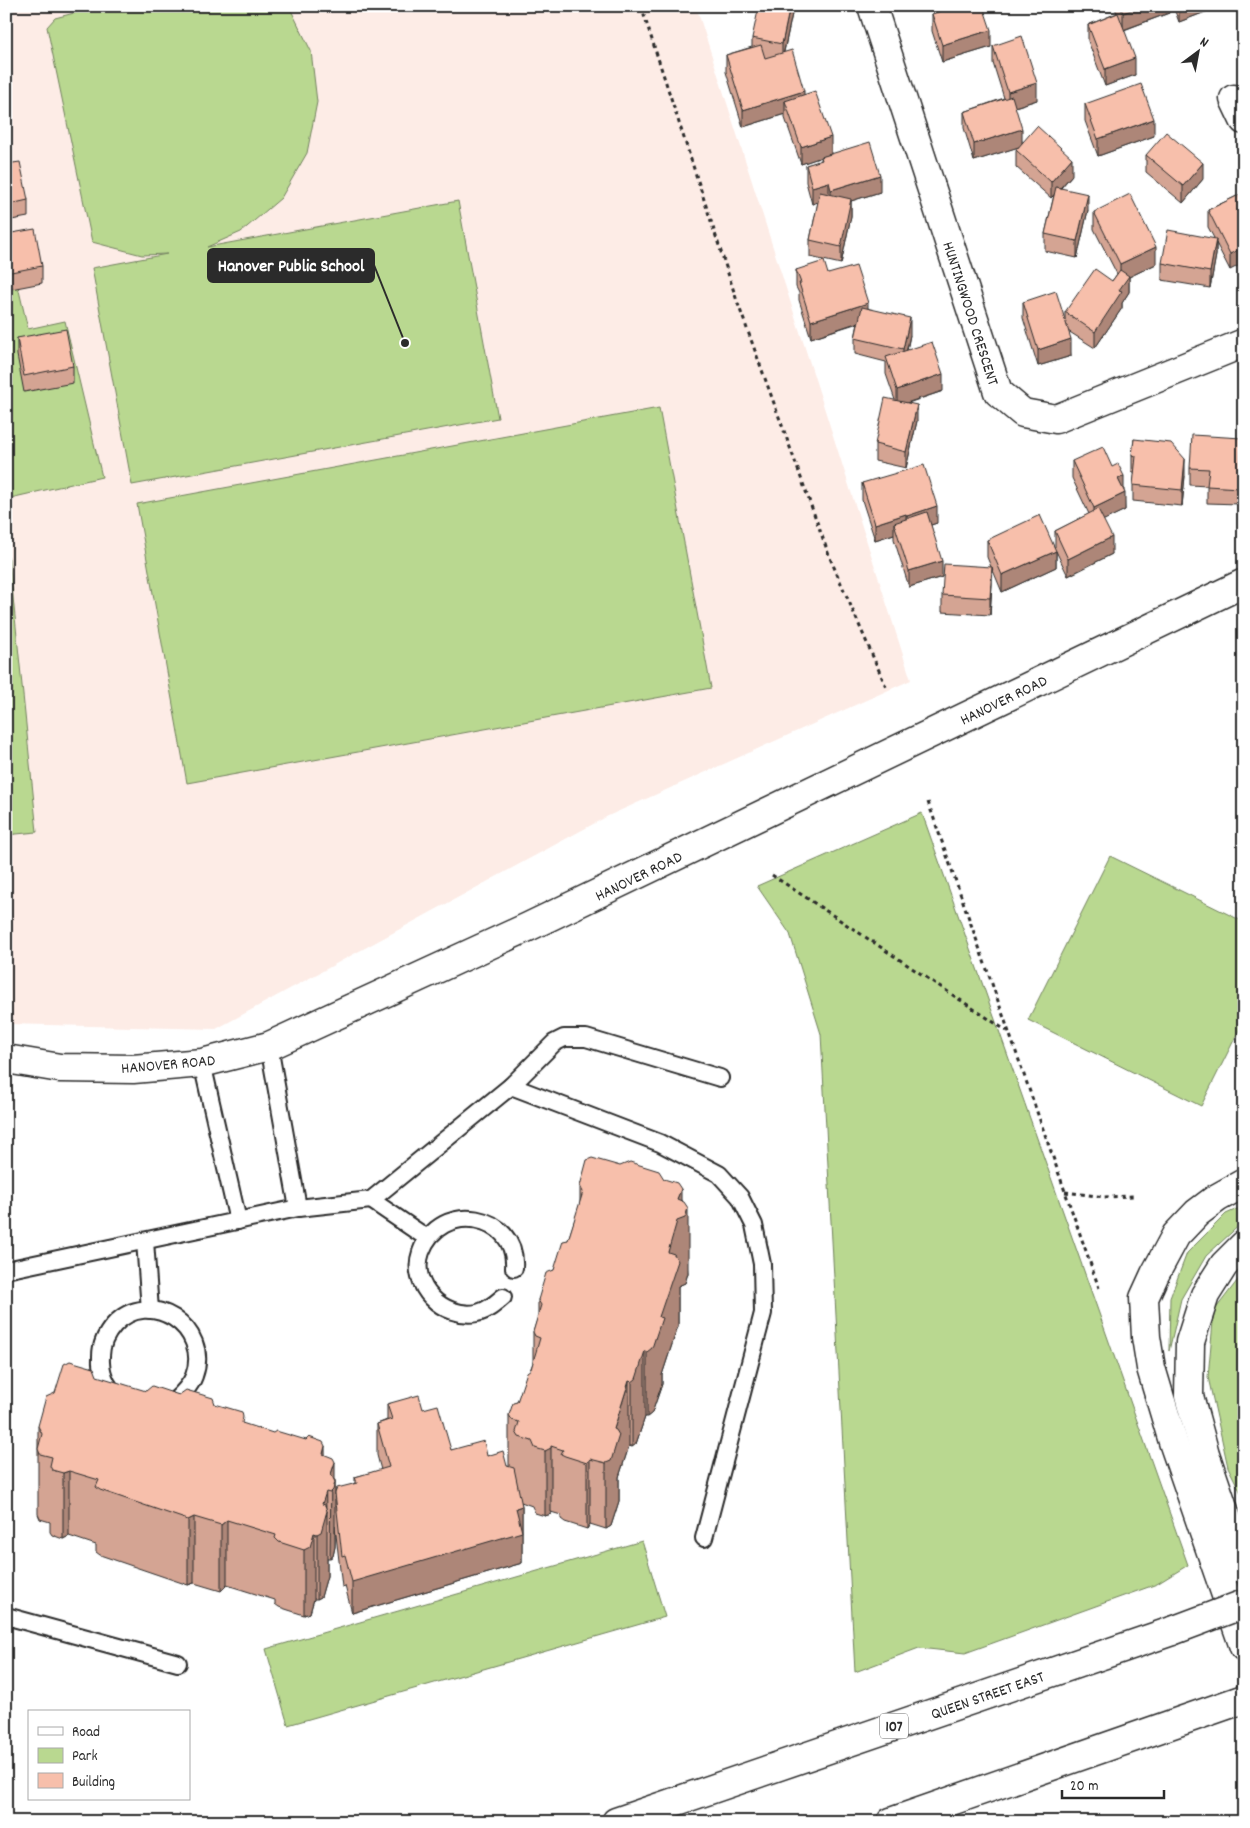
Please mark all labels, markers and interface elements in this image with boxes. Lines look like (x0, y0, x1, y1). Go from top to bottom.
north arrow (1172, 28, 1222, 78)
text: N (1196, 32, 1212, 53)
street label: HUNTINGWOOD CRESCENT (935, 239, 1004, 389)
callout: Hanover Public School (208, 249, 374, 282)
text: Hanover Public School (218, 255, 365, 280)
street label: HANOVER ROAD (957, 670, 1052, 732)
street label: HANOVER ROAD (592, 846, 687, 908)
street label: HANOVER ROAD (120, 1050, 216, 1081)
street label: QUEEN STREET EAST (928, 1666, 1048, 1727)
legend (28, 1710, 190, 1800)
road number: 107 (880, 1714, 908, 1738)
text: Road (72, 1722, 100, 1744)
text: Park (72, 1746, 98, 1768)
scale bar (1062, 1768, 1165, 1800)
text: Building (72, 1772, 115, 1794)
text: 20 m (1070, 1776, 1098, 1798)

